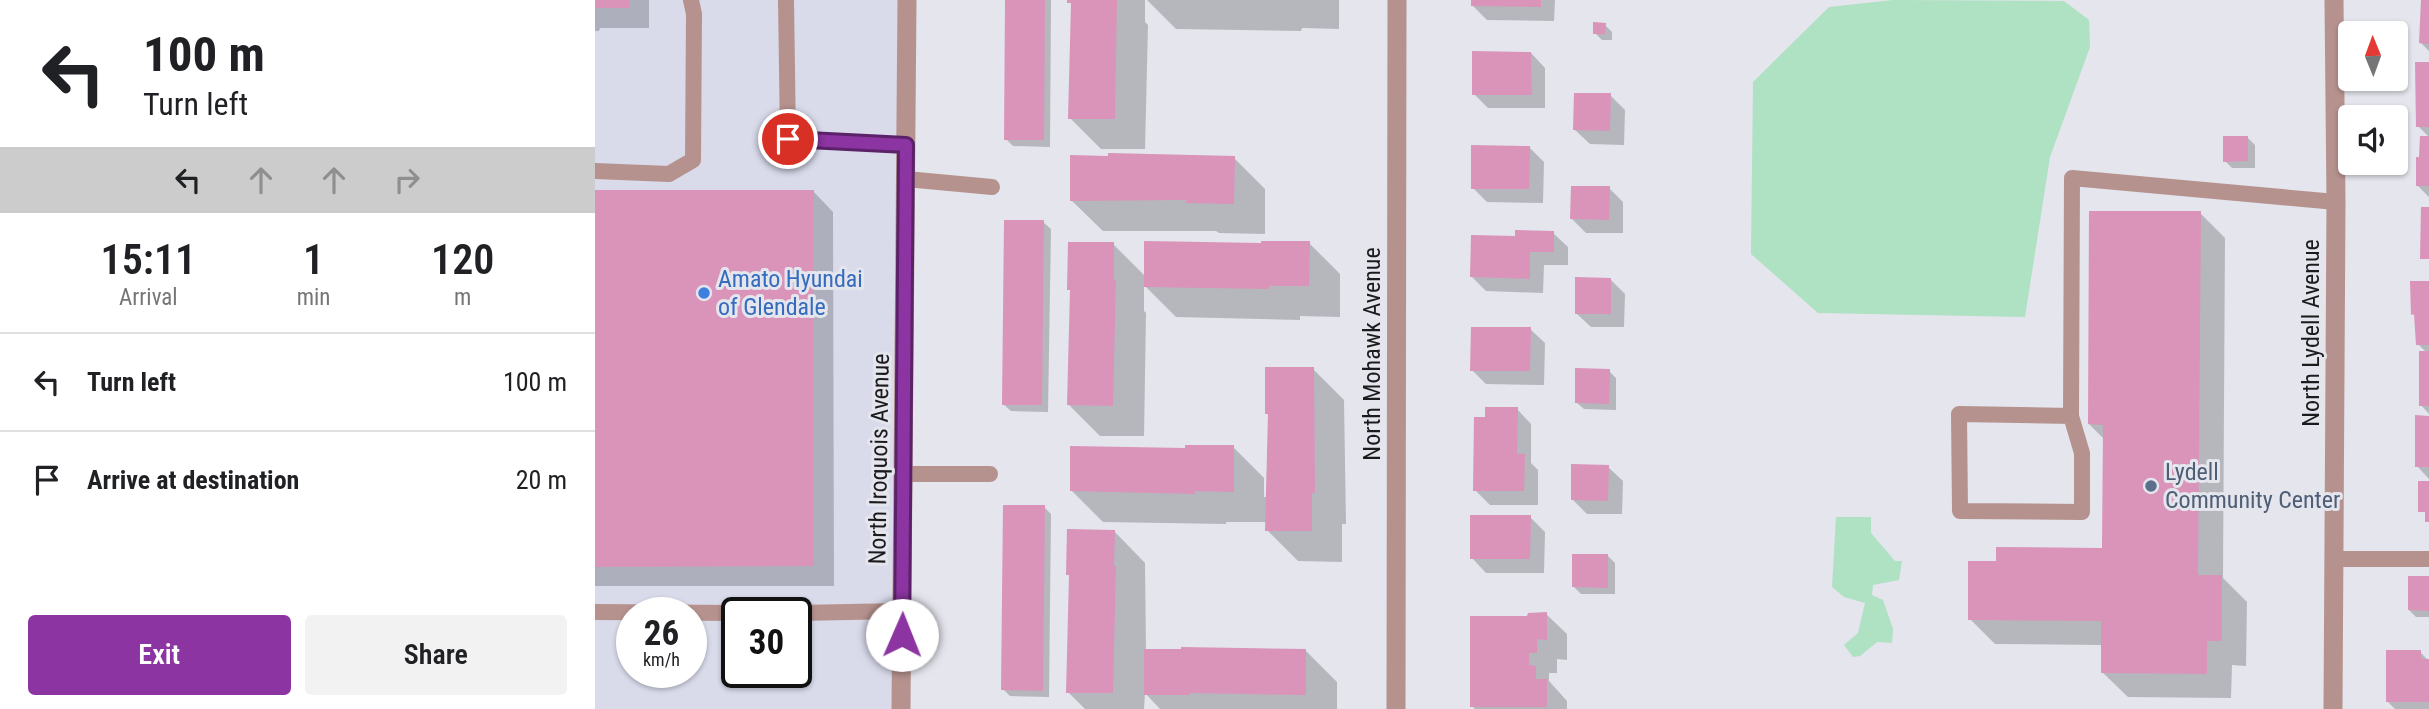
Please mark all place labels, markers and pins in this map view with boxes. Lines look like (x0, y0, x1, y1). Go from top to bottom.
pin (758, 109, 818, 169)
place label: Amato Hyundai of Glendale (718, 265, 863, 321)
marker: Amato Hyundai of Glendale (696, 285, 712, 301)
place label: Lydell Community Center (2165, 458, 2340, 514)
marker: Lydell Community Center (2143, 478, 2159, 494)

